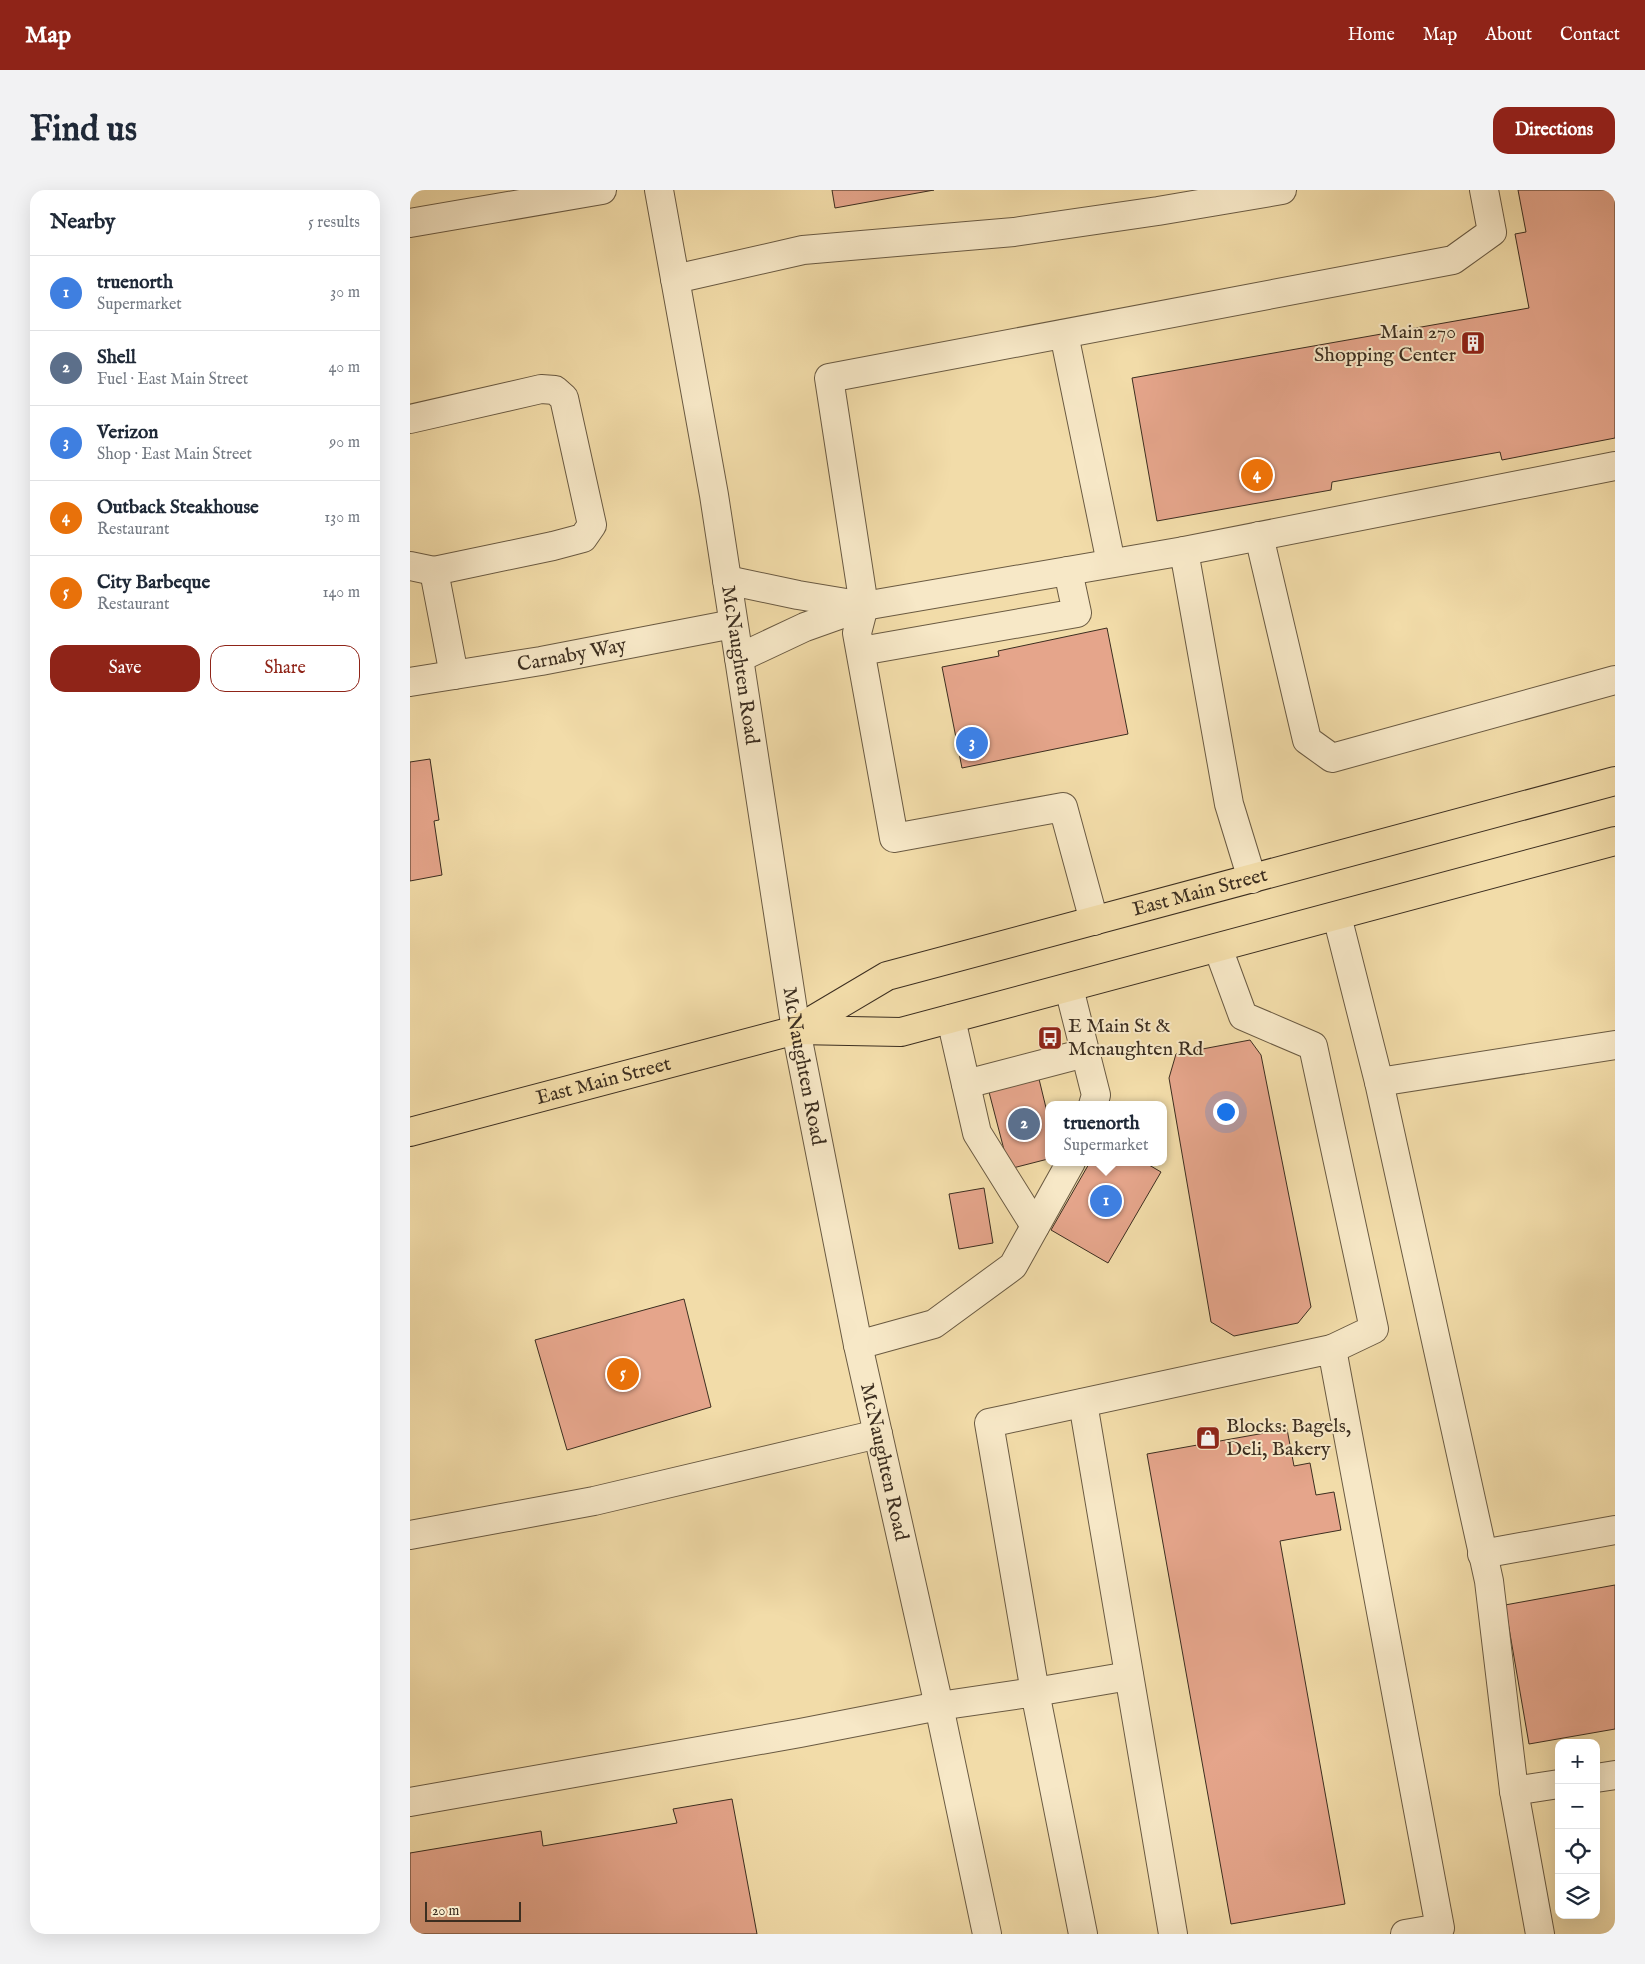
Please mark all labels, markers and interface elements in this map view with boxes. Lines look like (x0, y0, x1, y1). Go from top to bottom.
text: Map (25, 20, 71, 51)
text: Home (1348, 24, 1395, 47)
text: Map (1423, 24, 1457, 47)
text: About (1485, 24, 1532, 47)
text: Contact (1560, 24, 1620, 47)
button: Directions (1493, 107, 1615, 154)
text: Find us (30, 108, 137, 153)
text: Nearby (50, 209, 115, 236)
text: 5 results (308, 213, 360, 233)
text: truenorth (97, 271, 173, 295)
text: 1 (63, 283, 69, 303)
text: 30 m (330, 283, 360, 303)
text: Supermarket (97, 295, 182, 315)
place label: Main 270 Shopping Center (1314, 320, 1457, 368)
building icon: Main 270 Shopping Center (1460, 330, 1486, 356)
text: Shell (97, 346, 136, 370)
text: 2 (62, 358, 70, 378)
text: 40 m (328, 358, 360, 378)
text: Fuel · East Main Street (97, 370, 248, 390)
text: Verizon (97, 421, 158, 445)
text: 3 (63, 433, 69, 453)
text: 90 m (329, 433, 360, 453)
text: Shop · East Main Street (97, 445, 252, 465)
pin: 4 (1241, 456, 1273, 494)
text: Outback Steakhouse (97, 496, 259, 520)
text: 4 (62, 508, 70, 528)
text: 130 m (324, 508, 360, 528)
text: Restaurant (97, 520, 170, 540)
text: City Barbeque (97, 571, 210, 595)
text: 5 (63, 583, 69, 603)
text: 140 m (322, 583, 360, 603)
street label: McNaughten Road (716, 584, 765, 747)
text: Restaurant (97, 595, 170, 615)
street label: Carnaby Way (515, 632, 629, 677)
button: Save (50, 645, 200, 692)
button: Share (210, 645, 360, 692)
pin: 3 (956, 724, 988, 762)
street label: East Main Street (1130, 862, 1270, 922)
street label: McNaughten Road (777, 985, 831, 1148)
place label: E Main St & Mcnaughten Rd (1068, 1014, 1204, 1062)
bus stop icon: E Main St & Mcnaughten Rd (1037, 1025, 1063, 1051)
street label: East Main Street (533, 1051, 674, 1111)
your location (1213, 1099, 1239, 1125)
popup (1045, 1101, 1167, 1166)
pin: 2 (1008, 1105, 1040, 1143)
text: truenorth (1064, 1112, 1140, 1136)
text: Supermarket (1064, 1136, 1148, 1156)
pin: 1 (1090, 1182, 1122, 1220)
pin: 5 (607, 1355, 639, 1393)
street label: McNaughten Road (854, 1381, 914, 1543)
place label: Blocks: Bagels, Deli, Bakery (1226, 1414, 1351, 1462)
shop icon: Blocks: Bagels, Deli, Bakery (1195, 1425, 1221, 1451)
map controls (1555, 1739, 1600, 1919)
button: + (1555, 1739, 1600, 1784)
button: − (1555, 1784, 1600, 1829)
button: locate (1555, 1829, 1600, 1874)
button: layers (1555, 1874, 1600, 1919)
scale bar (425, 1899, 521, 1922)
text: 20 m (432, 1902, 459, 1920)

